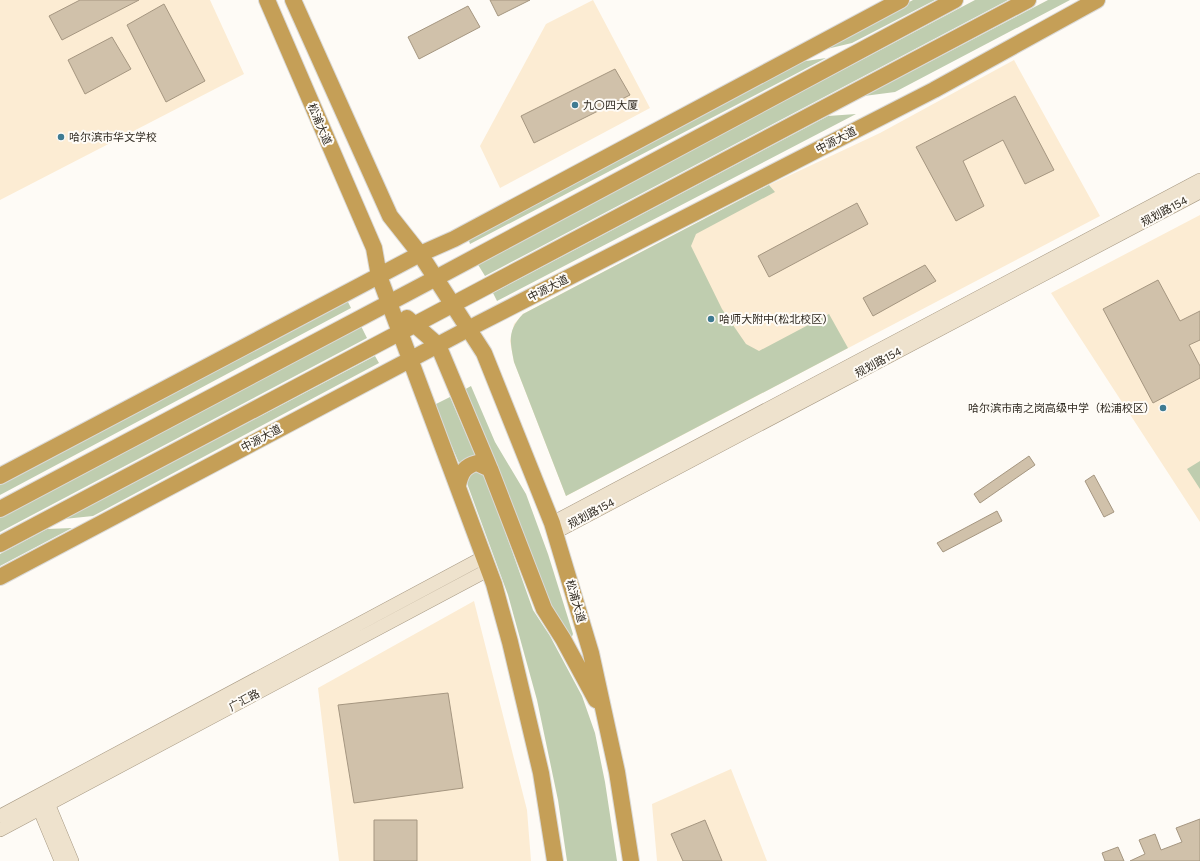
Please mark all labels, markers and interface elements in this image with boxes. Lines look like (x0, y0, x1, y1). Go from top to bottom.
place label: 九〇四大厦 (583, 98, 638, 111)
marker: 九〇四大厦 (570, 100, 580, 110)
street label: 松浦大道 (306, 101, 335, 147)
street label: 中源大道 (813, 124, 858, 155)
place label: 哈尔滨市华文学校 (69, 130, 157, 143)
marker: 哈尔滨市华文学校 (56, 132, 66, 142)
street label: 规划路154 (1138, 193, 1190, 228)
street label: 中源大道 (525, 272, 570, 303)
place label: 哈师大附中(松北校区) (719, 312, 826, 325)
marker: 哈师大附中(松北校区) (706, 314, 716, 324)
street label: 规划路154 (852, 344, 904, 379)
place label: 哈尔滨市南之岗高级中学（松浦校区） (968, 401, 1155, 414)
marker: 哈尔滨市南之岗高级中学（松浦校区） (1158, 403, 1168, 413)
street label: 中源大道 (238, 421, 283, 454)
street label: 规划路154 (565, 495, 617, 530)
street label: 松浦大道 (564, 578, 589, 624)
street label: 广汇路 (226, 686, 261, 713)

